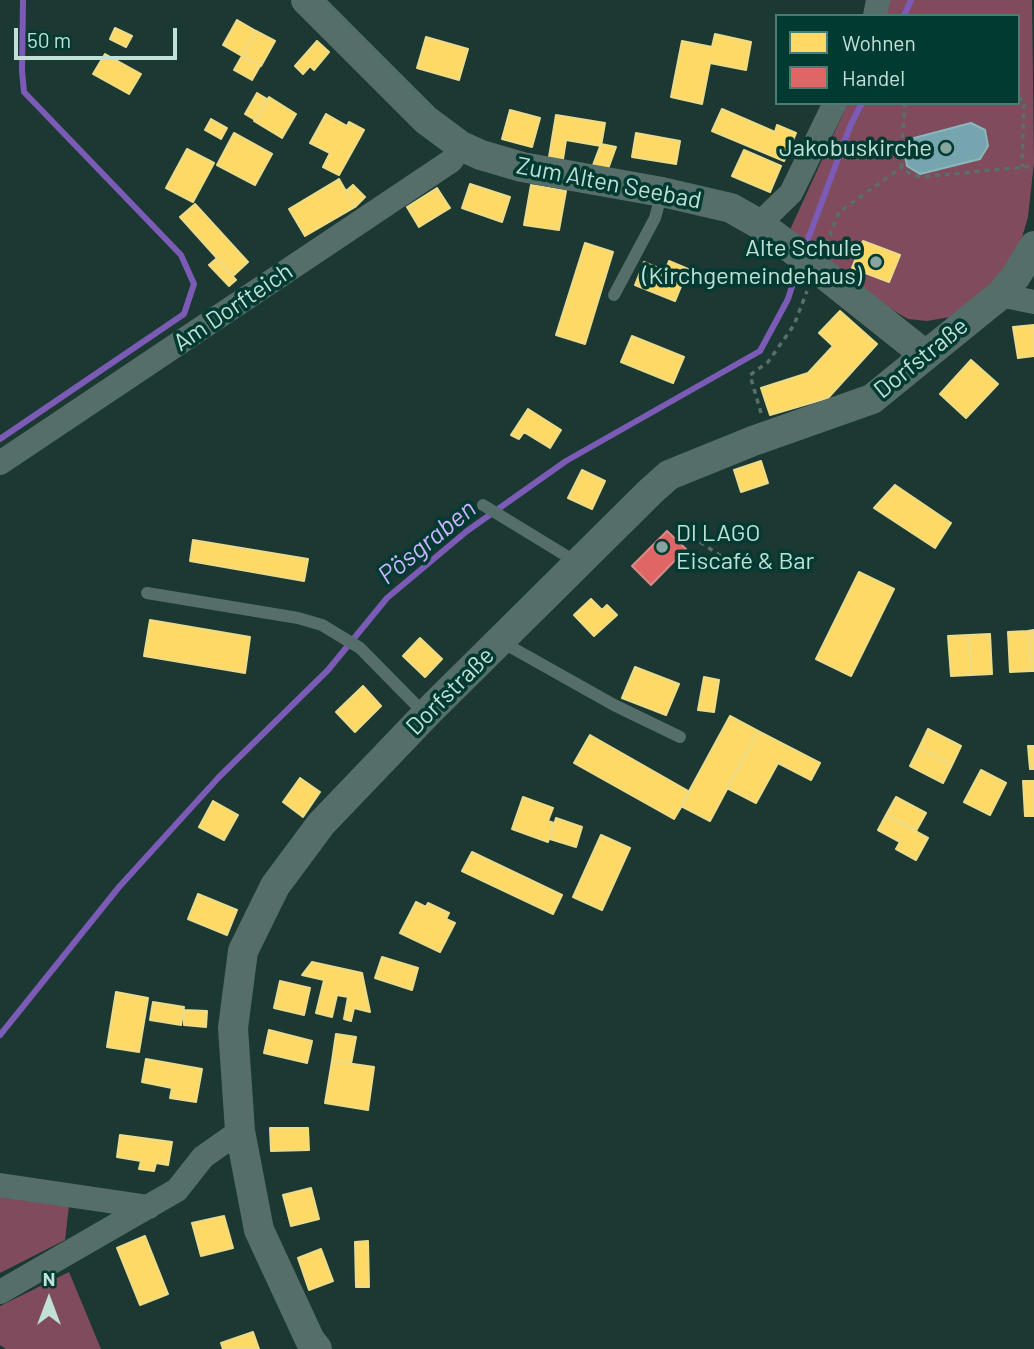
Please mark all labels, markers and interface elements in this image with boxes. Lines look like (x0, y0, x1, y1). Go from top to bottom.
scale bar (18, 14, 180, 58)
legend (775, 14, 1020, 105)
text: 50 m (27, 27, 71, 52)
text: Wohnen (842, 30, 916, 55)
text: Handel (842, 65, 905, 90)
place label: Jakobuskirche (779, 134, 932, 162)
marker: Jakobuskirche (938, 140, 954, 156)
street label: Zum Alten Seebad (514, 151, 704, 215)
place label: Alte Schule (Kirchgemeindehaus) (642, 234, 862, 290)
marker: Alte Schule (Kirchgemeindehaus) (868, 254, 884, 270)
street label: Am Dorfteich (168, 257, 298, 357)
street label: Dorfstraße (868, 311, 974, 405)
water label: Pösgraben (372, 493, 482, 591)
place label: DI LAGO Eiscafé & Bar (676, 519, 814, 575)
marker: DI LAGO Eiscafé & Bar (654, 539, 670, 555)
street label: Dorfstraße (400, 641, 500, 741)
north arrow (14, 1265, 84, 1335)
text: N (43, 1267, 55, 1290)

